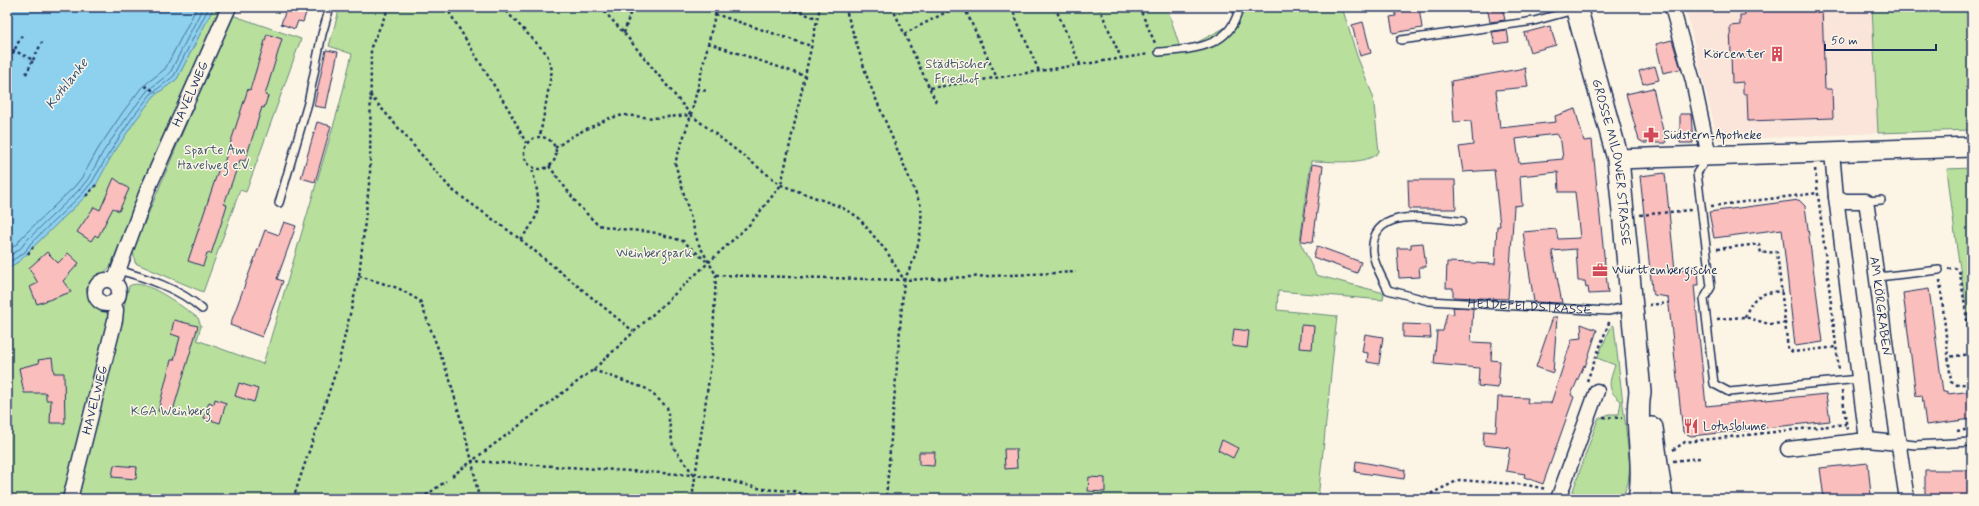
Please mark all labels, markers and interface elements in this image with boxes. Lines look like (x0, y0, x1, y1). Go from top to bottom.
scale bar (1825, 26, 1936, 52)
text: 50 m (1831, 33, 1858, 49)
building icon: Körcenter (1768, 45, 1786, 63)
place label: Körcenter (1704, 46, 1766, 63)
water label: Kothlanke (42, 54, 93, 113)
park label: Städtischer Friedhof (925, 56, 989, 88)
street label: HAVELWEG (168, 58, 212, 130)
street label: GROSSE MILOWER STRASSE (1588, 77, 1635, 247)
pharmacy icon: Südstern-Apotheke (1642, 126, 1660, 144)
place label: Südstern-Apotheke (1663, 127, 1762, 145)
park label: Sparte Am Havelweg e.V. (178, 142, 253, 176)
park label: Weinbergpark (616, 245, 693, 264)
street label: AM KÖRGRABEN (1866, 255, 1895, 357)
office icon: Württembergische (1591, 261, 1609, 279)
place label: Württembergische (1612, 262, 1717, 281)
street label: HEIDEFELDSTRASSE (1467, 295, 1593, 319)
street label: HAVELWEG (78, 364, 112, 436)
park label: KGA Weinberg (131, 403, 211, 422)
restaurant icon: Lotusblume (1682, 417, 1700, 435)
place label: Lotusblume (1703, 418, 1767, 435)

